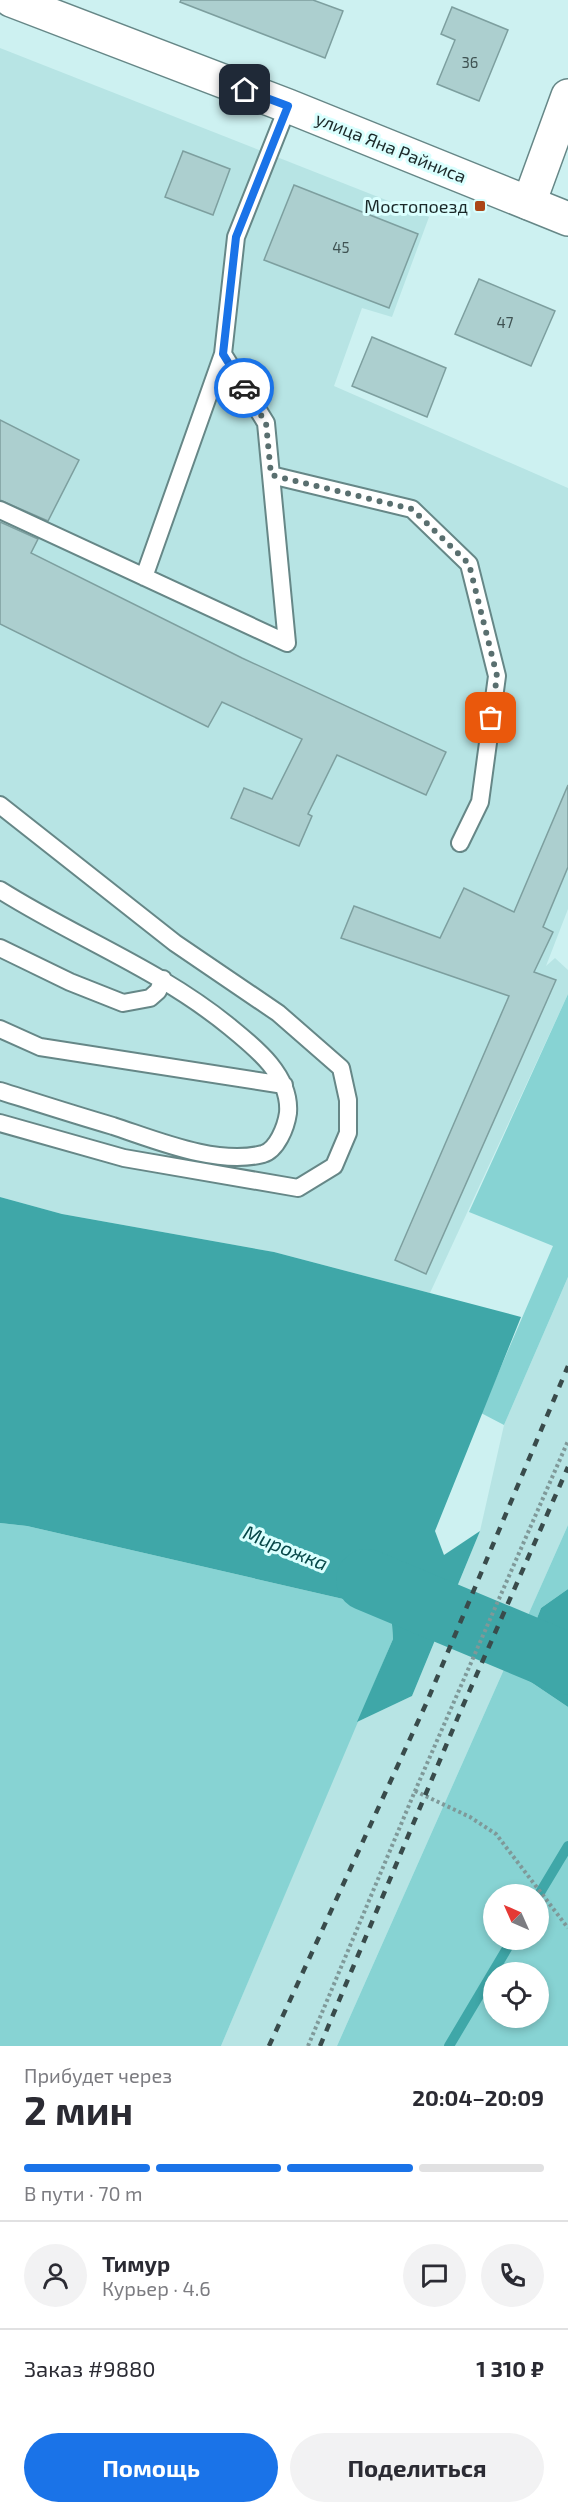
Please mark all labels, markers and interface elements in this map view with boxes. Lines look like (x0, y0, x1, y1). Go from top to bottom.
house number: 36 (462, 53, 478, 71)
pin (219, 64, 270, 115)
icon: home (228, 73, 261, 106)
street label: улица Яна Райниса (312, 107, 470, 187)
place label: Мостопоезд (364, 195, 468, 217)
marker: Мостопоезд (473, 199, 487, 213)
house number: 45 (332, 238, 350, 256)
house number: 47 (497, 313, 514, 331)
courier (214, 358, 274, 418)
icon: car (228, 372, 261, 405)
pin (465, 692, 516, 743)
icon: bag (474, 701, 507, 734)
water label: Мирожка (240, 1519, 332, 1575)
north arrow (483, 1884, 549, 1950)
map controls (483, 1884, 549, 2028)
button: locate (483, 1962, 549, 2028)
text: Прибудет через (24, 2063, 172, 2087)
text: 20:04–20:09 (412, 2084, 544, 2110)
text: 2 мин (24, 2086, 133, 2133)
text: В пути · 70 m (24, 2181, 142, 2205)
button: person (24, 2244, 87, 2307)
button: chat (403, 2244, 466, 2307)
button: phone (481, 2244, 544, 2307)
text: Тимур (102, 2250, 170, 2276)
text: Курьер · 4.6 (102, 2276, 211, 2300)
text: Заказ #9880 (24, 2355, 156, 2381)
text: 1 310 ₽ (476, 2355, 544, 2381)
button: Помощь (24, 2433, 278, 2502)
button: Поделиться (290, 2433, 544, 2502)

